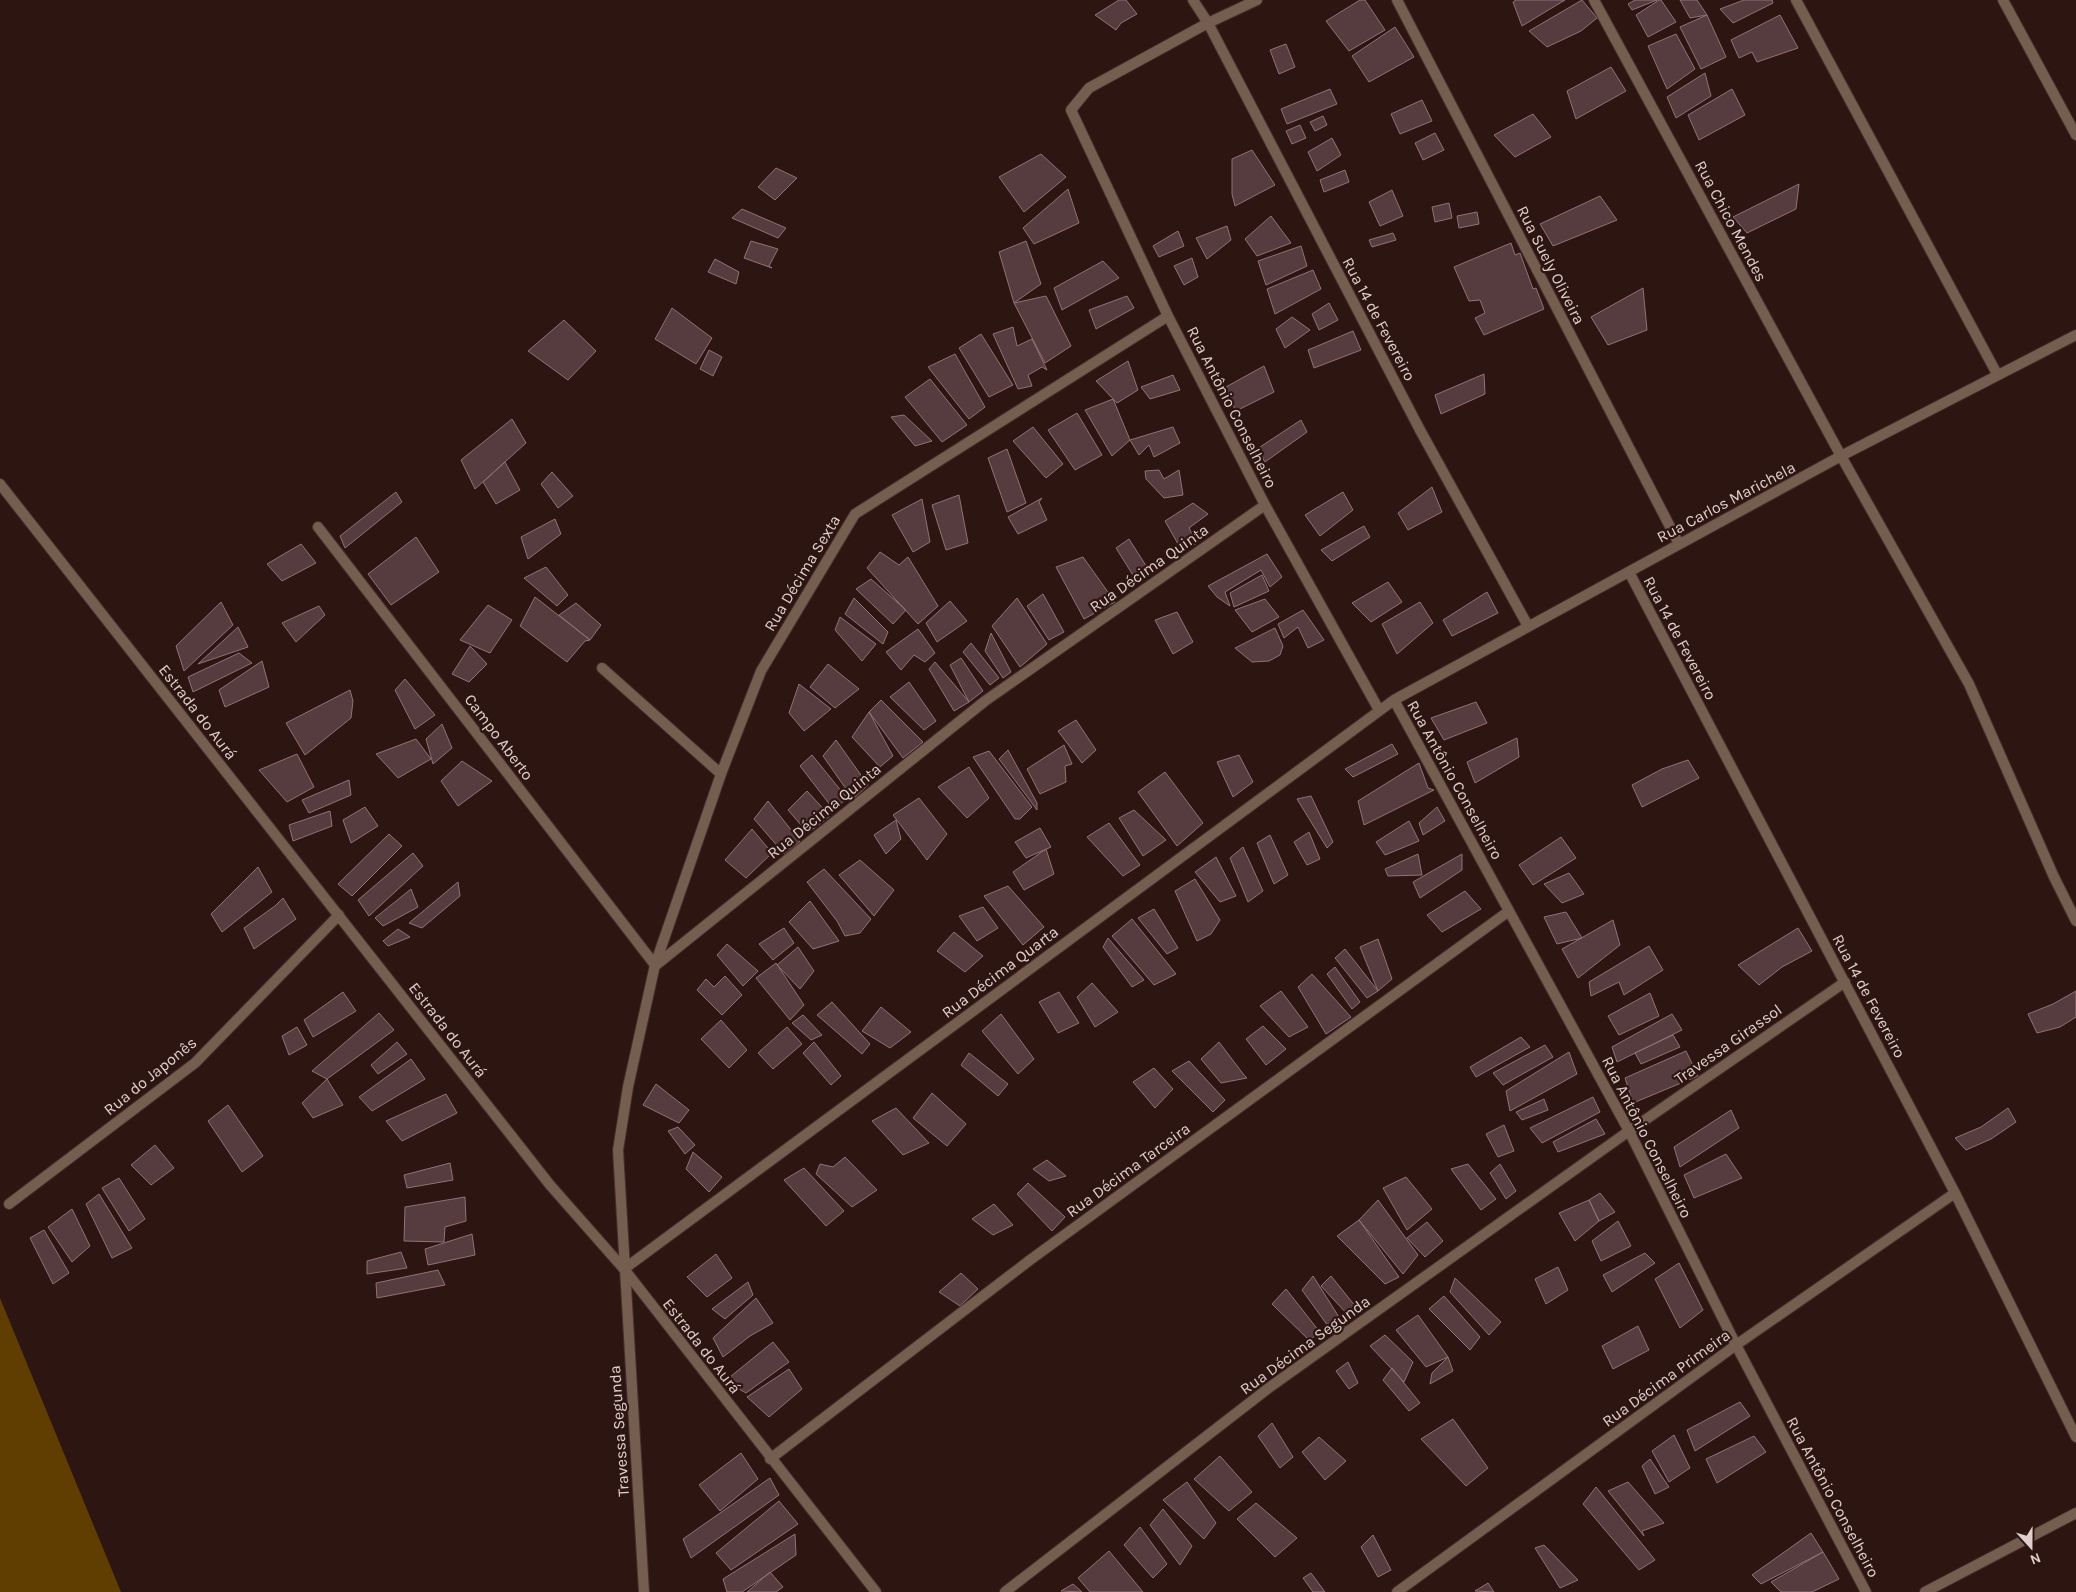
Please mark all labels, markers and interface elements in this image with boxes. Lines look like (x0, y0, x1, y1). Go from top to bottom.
street label: Rua Chico Mendes (1691, 157, 1771, 285)
street label: Rua Suely Oliveira (1513, 203, 1589, 327)
street label: Rua 14 de Fevereiro (1338, 254, 1420, 384)
street label: Rua Antônio Conselheiro (1183, 323, 1281, 491)
street label: Rua Carlos Marichela (1653, 457, 1799, 547)
street label: Rua Décima Sexta (760, 511, 844, 635)
street label: Rua Décima Quinta (1086, 520, 1212, 616)
street label: Rua 14 de Fevereiro (1639, 573, 1721, 703)
street label: Estrada do Aurá (155, 661, 241, 763)
street label: Campo Aberto (460, 690, 538, 784)
street label: Rua Antônio Conselheiro (1403, 697, 1507, 863)
street label: Rua Décima Quinta (763, 759, 885, 863)
street label: Rua Décima Quarta (938, 922, 1062, 1022)
street label: Rua 14 de Fevereiro (1828, 931, 1910, 1061)
street label: Estrada do Aurá (405, 979, 491, 1081)
street label: Travessa Girassol (1671, 1000, 1785, 1088)
street label: Rua do Japonês (100, 1033, 200, 1119)
street label: Rua Antônio Conselheiro (1598, 1053, 1696, 1221)
street label: Rua Décima Tarceira (1062, 1119, 1194, 1221)
street label: Rua Décima Segunda (1236, 1291, 1374, 1399)
street label: Estrada do Aurá (659, 1295, 745, 1397)
street label: Rua Décima Primeira (1598, 1325, 1734, 1431)
street label: Travessa Segunda (605, 1365, 633, 1497)
street label: Rua Antônio Conselheiro (1783, 1413, 1883, 1581)
north arrow (2006, 1522, 2056, 1572)
text: N (2028, 1549, 2043, 1568)

